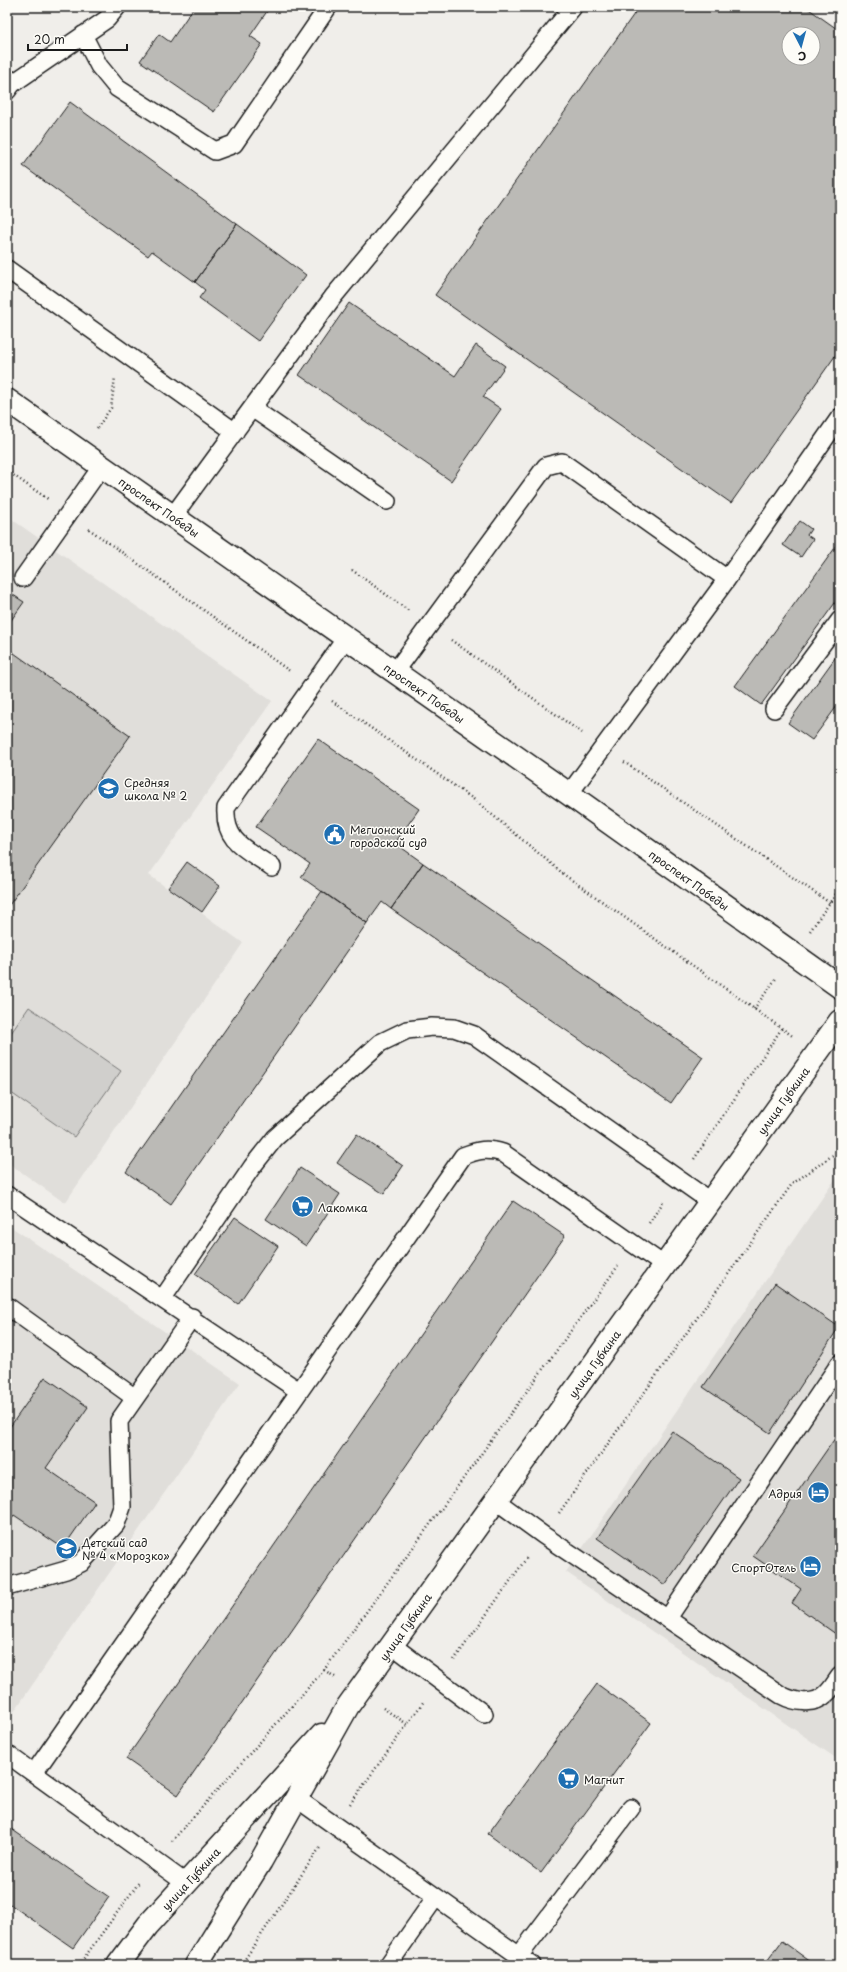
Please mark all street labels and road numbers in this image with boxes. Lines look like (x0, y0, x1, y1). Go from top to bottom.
street label: проспект Победы (116, 473, 203, 541)
street label: проспект Победы (381, 659, 468, 727)
street label: проспект Победы (646, 845, 733, 914)
street label: улица Губкина (753, 1063, 813, 1138)
street label: улица Губкина (564, 1326, 624, 1401)
street label: улица Губкина (375, 1589, 435, 1664)
street label: улица Губкина (157, 1843, 224, 1914)

